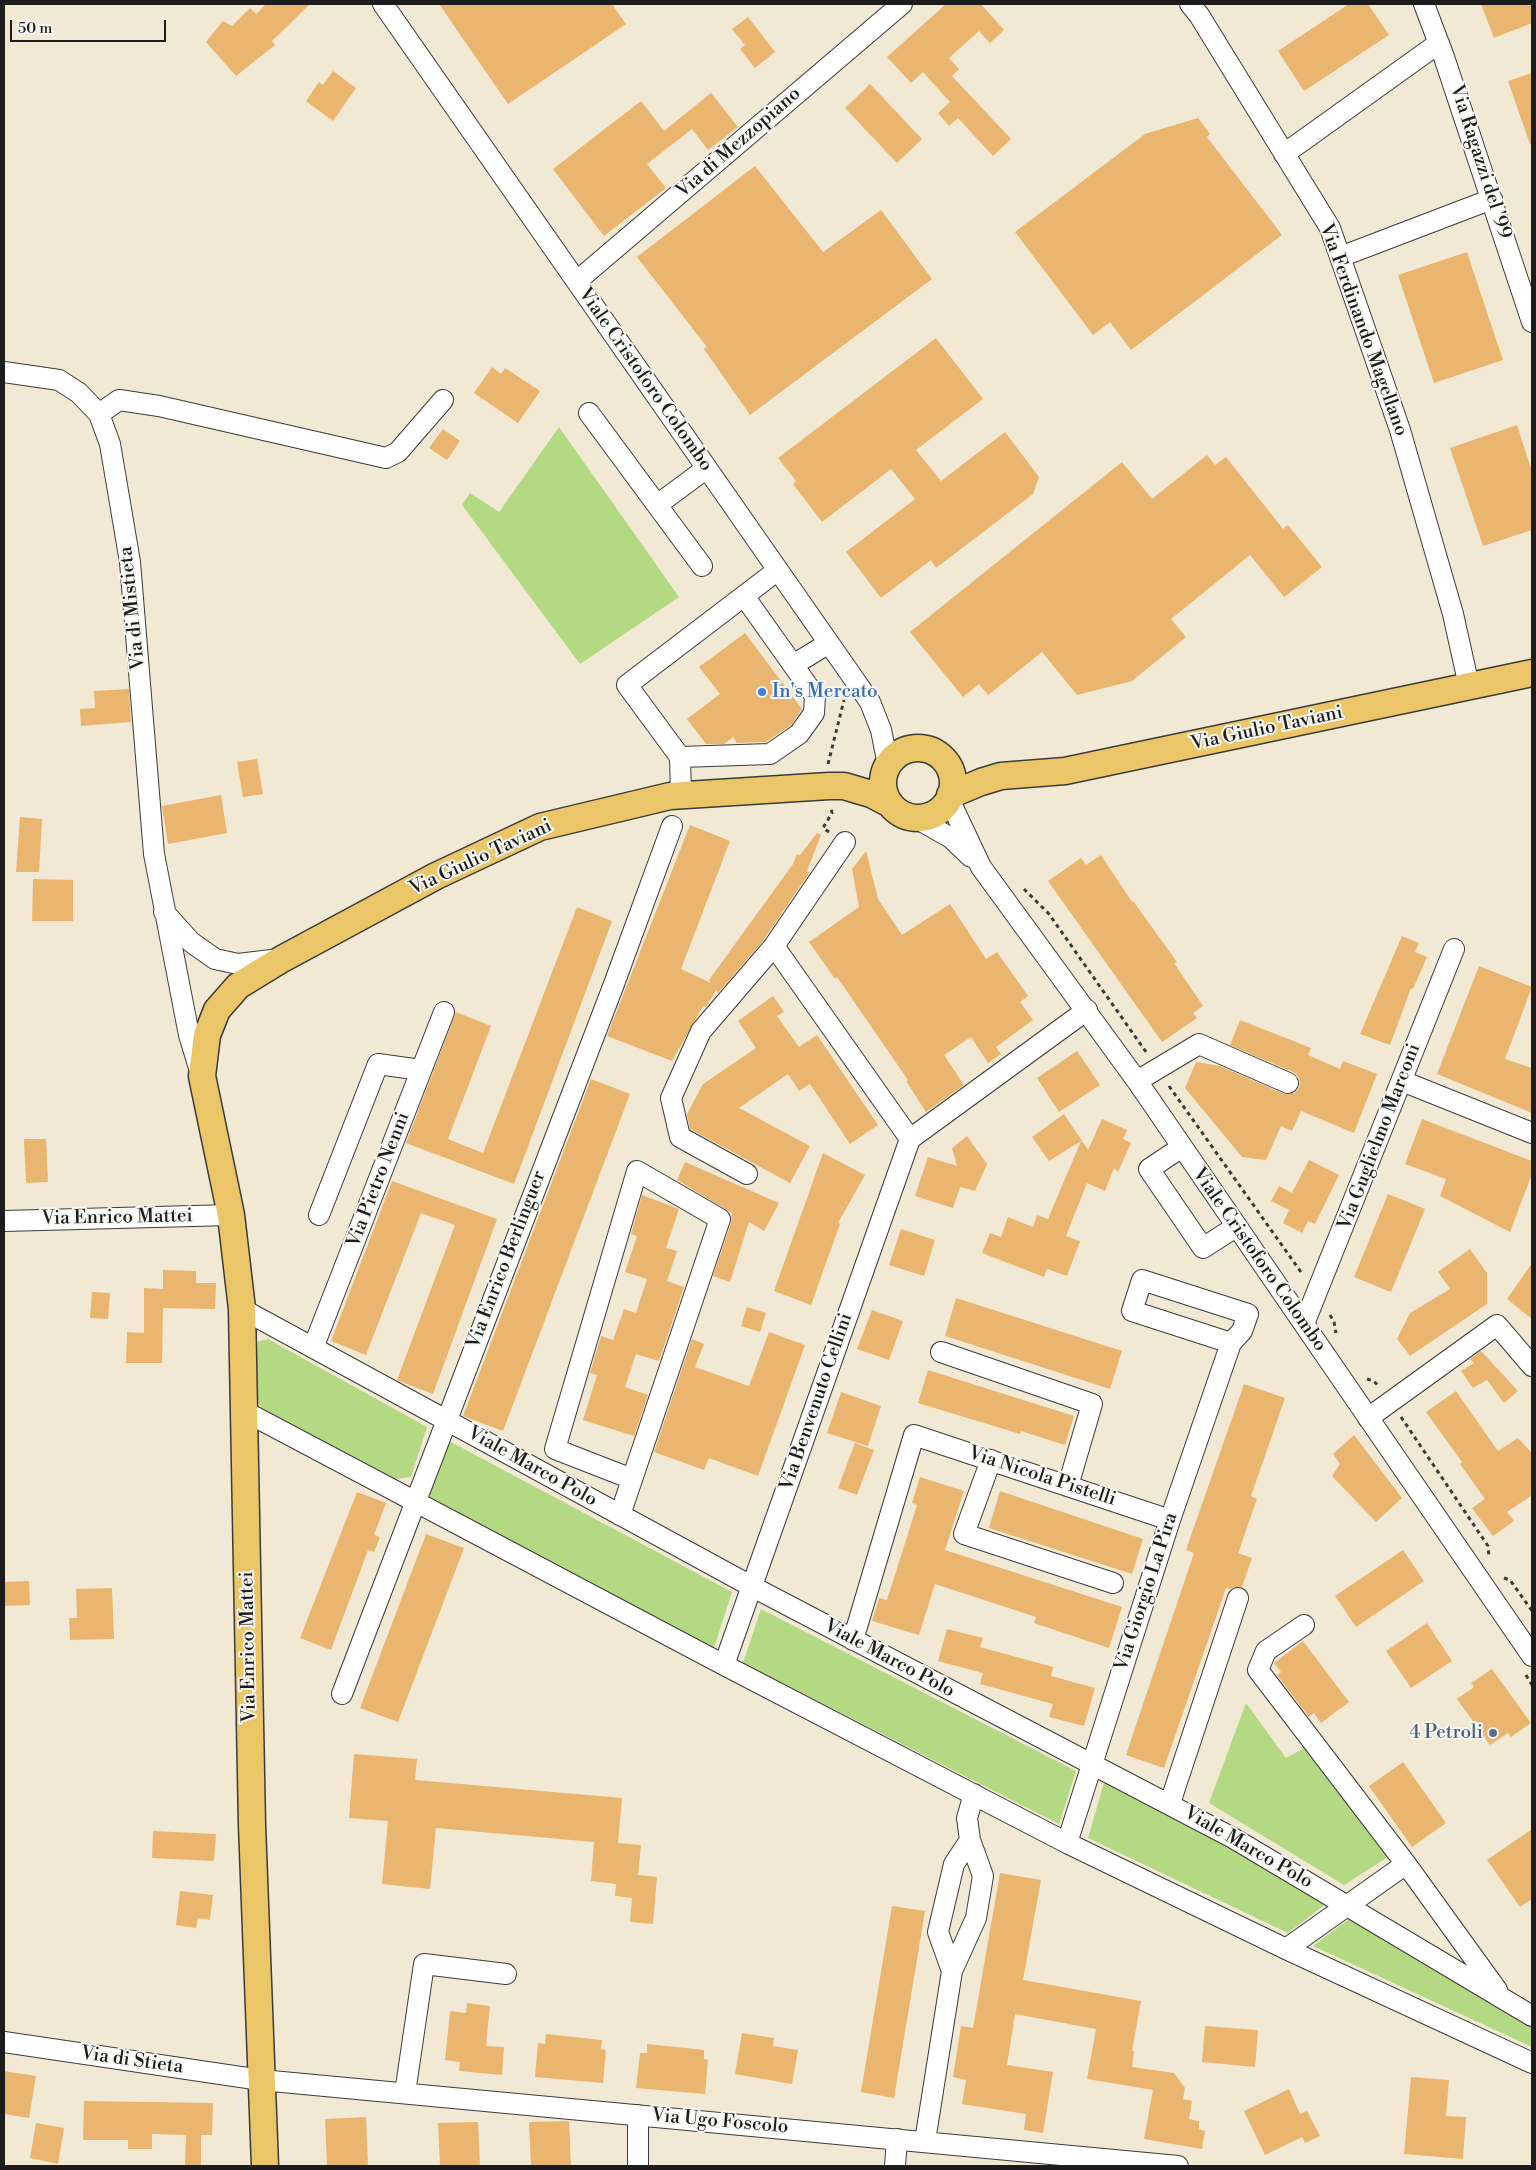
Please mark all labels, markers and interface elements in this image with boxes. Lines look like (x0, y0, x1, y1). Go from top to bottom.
scale bar (12, 10, 169, 42)
text: 50 m (18, 19, 52, 38)
street label: Via Ragazzi del '99 (1444, 82, 1516, 242)
street label: Via di Mezzopiano (672, 83, 806, 203)
street label: Via Ferdinando Magellano (1314, 221, 1412, 439)
street label: Viale Cristoforo Colombo (573, 284, 717, 476)
street label: Via di Mistieta (115, 545, 151, 671)
place label: In's Mercato (772, 681, 878, 703)
marker: In's Mercato (756, 686, 768, 698)
street label: Via Giulio Taviani (1189, 702, 1345, 756)
street label: Via Giulio Taviani (406, 815, 556, 901)
street label: Via Guglielmo Marconi (1334, 1041, 1426, 1233)
street label: Via Pietro Nenni (343, 1109, 415, 1251)
street label: Viale Cristoforo Colombo (1187, 1164, 1331, 1356)
street label: Via Enrico Berlinguer (463, 1168, 551, 1352)
street label: Via Enrico Mattei (41, 1205, 193, 1231)
street label: Via Benvenuto Cellini (776, 1310, 858, 1494)
street label: Viale Marco Polo (463, 1422, 601, 1512)
street label: Via Nicola Pistelli (965, 1442, 1119, 1512)
street label: Via Giorgio La Pira (1111, 1510, 1183, 1674)
street label: Via Enrico Mattei (236, 1571, 262, 1723)
street label: Viale Marco Polo (820, 1615, 958, 1703)
place label: 4 Petroli (1409, 1722, 1483, 1744)
marker: 4 Petroli (1487, 1727, 1499, 1739)
street label: Viale Marco Polo (1180, 1802, 1316, 1894)
street label: Via di Stieta (79, 2043, 185, 2079)
street label: Via Ugo Foscolo (651, 2105, 789, 2139)

